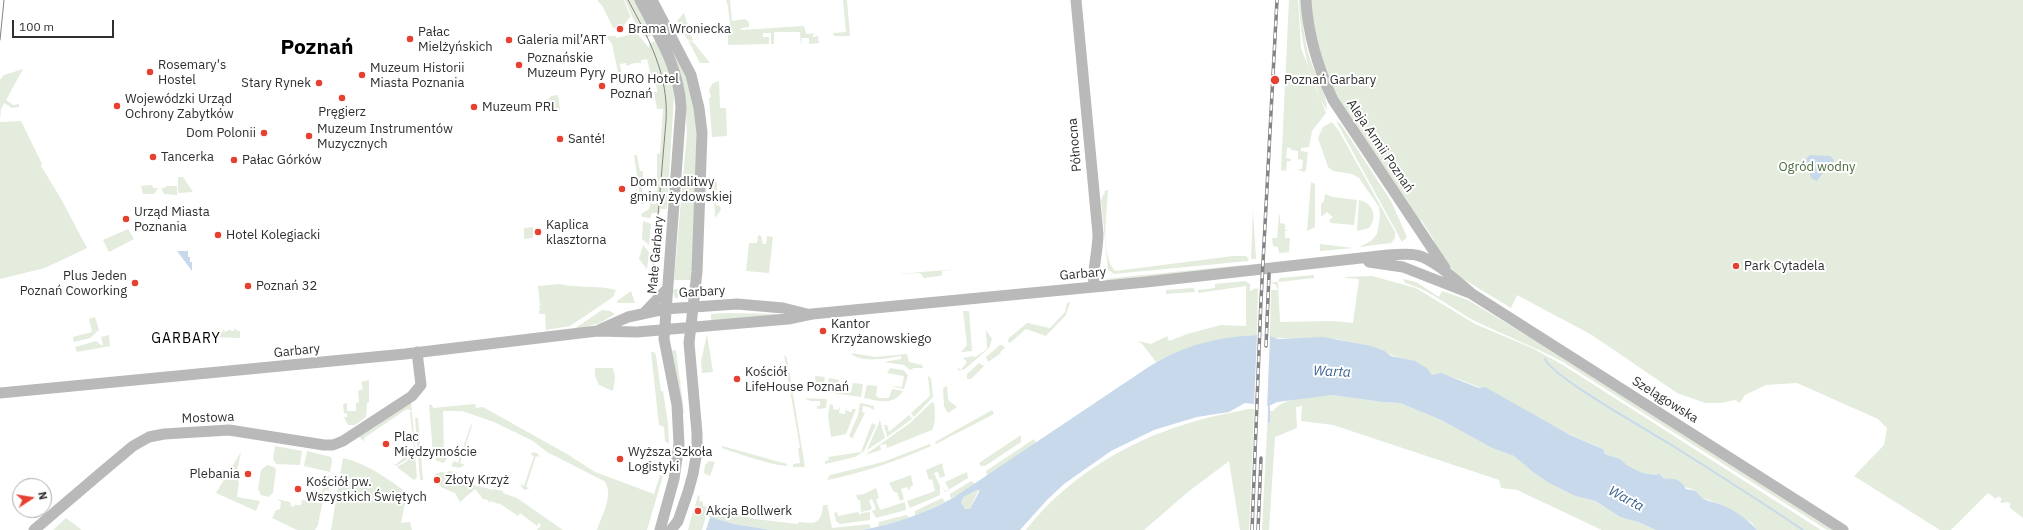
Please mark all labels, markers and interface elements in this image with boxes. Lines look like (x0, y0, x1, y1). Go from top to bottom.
scale bar (14, 12, 116, 38)
text: 100 m (19, 19, 54, 34)
place label: Brama Wroniecka (628, 21, 731, 37)
place label: Pałac Mielżyńskich (418, 24, 493, 55)
marker: Brama Wroniecka (615, 24, 625, 34)
place label: Galeria mil’ART (517, 32, 606, 48)
marker: Pałac Mielżyńskich (405, 34, 415, 44)
district label: Poznań (281, 35, 353, 61)
marker: Galeria mil’ART (504, 35, 514, 45)
place label: Poznańskie Muzeum Pyry (527, 50, 606, 81)
place label: Rosemary's Hostel (158, 57, 226, 88)
place label: Muzeum Historii Miasta Poznania (370, 60, 465, 91)
marker: Poznańskie Muzeum Pyry (514, 60, 524, 70)
marker: Rosemary's Hostel (145, 67, 155, 77)
marker: Muzeum Historii Miasta Poznania (357, 70, 367, 80)
place label: PURO Hotel Poznań (610, 71, 679, 102)
place label: Poznań Garbary (1284, 72, 1376, 88)
marker: Poznań Garbary (1269, 74, 1281, 86)
place label: Stary Rynek (241, 75, 311, 91)
marker: Stary Rynek (314, 78, 324, 88)
marker: PURO Hotel Poznań (597, 81, 607, 91)
place label: Wojewódzki Urząd Ochrony Zabytków (125, 91, 234, 122)
marker: Pręgierz (337, 93, 347, 103)
street label: Aleja Armii Poznań (1343, 97, 1417, 195)
place label: Muzeum PRL (482, 99, 557, 115)
marker: Wojewódzki Urząd Ochrony Zabytków (112, 101, 122, 111)
marker: Muzeum PRL (469, 102, 479, 112)
place label: Pręgierz (318, 104, 366, 120)
street label: Północna (1065, 117, 1085, 173)
place label: Muzeum Instrumentów Muzycznych (317, 121, 453, 152)
place label: Dom Polonii (186, 125, 256, 141)
marker: Dom Polonii (259, 128, 269, 138)
marker: Muzeum Instrumentów Muzycznych (304, 131, 314, 141)
place label: Santé! (568, 131, 605, 147)
marker: Santé! (555, 134, 565, 144)
place label: Tancerka (161, 149, 214, 165)
marker: Tancerka (148, 152, 158, 162)
place label: Pałac Górków (242, 152, 322, 168)
marker: Pałac Górków (229, 155, 239, 165)
park label: Ogród wodny (1778, 159, 1856, 175)
place label: Dom modlitwy gminy żydowskiej (630, 174, 732, 205)
marker: Dom modlitwy gminy żydowskiej (617, 184, 627, 194)
place label: Urząd Miasta Poznania (134, 204, 210, 235)
marker: Urząd Miasta Poznania (121, 214, 131, 224)
street label: Małe Garbary (645, 216, 667, 294)
place label: Kaplica klasztorna (546, 217, 606, 248)
place label: Hotel Kolegiacki (226, 227, 320, 243)
marker: Kaplica klasztorna (533, 227, 543, 237)
marker: Hotel Kolegiacki (213, 230, 223, 240)
place label: Park Cytadela (1744, 258, 1825, 274)
marker: Park Cytadela (1731, 261, 1741, 271)
street label: Garbary (1059, 264, 1107, 284)
place label: Plus Jeden Poznań Coworking (20, 268, 127, 299)
marker: Plus Jeden Poznań Coworking (130, 278, 140, 288)
place label: Poznań 32 (256, 278, 317, 294)
marker: Poznań 32 (243, 281, 253, 291)
street label: Garbary (678, 283, 726, 301)
place label: Kantor Krzyżanowskiego (831, 316, 932, 347)
marker: Kantor Krzyżanowskiego (818, 326, 828, 336)
district label: GARBARY (151, 331, 221, 347)
street label: Garbary (273, 341, 321, 361)
water label: Warta (1313, 363, 1351, 381)
place label: Kościół LifeHouse Poznań (745, 364, 849, 395)
street label: Szelągowska (1629, 373, 1701, 427)
marker: Kościół LifeHouse Poznań (732, 374, 742, 384)
street label: Mostowa (181, 409, 235, 427)
place label: Plac Międzymoście (394, 429, 477, 460)
marker: Plac Międzymoście (381, 439, 391, 449)
place label: Wyższa Szkoła Logistyki (628, 444, 712, 475)
marker: Wyższa Szkoła Logistyki (615, 454, 625, 464)
place label: Plebania (189, 466, 240, 482)
marker: Plebania (243, 469, 253, 479)
place label: Złoty Krzyż (445, 472, 509, 488)
place label: Kościół pw. Wszystkich Świętych (306, 474, 427, 505)
marker: Złoty Krzyż (432, 475, 442, 485)
north arrow (12, 478, 52, 518)
water label: Warta (1605, 483, 1647, 515)
marker: Kościół pw. Wszystkich Świętych (293, 484, 303, 494)
text: N (35, 490, 50, 501)
place label: Akcja Bollwerk (706, 503, 792, 519)
marker: Akcja Bollwerk (693, 506, 703, 516)

